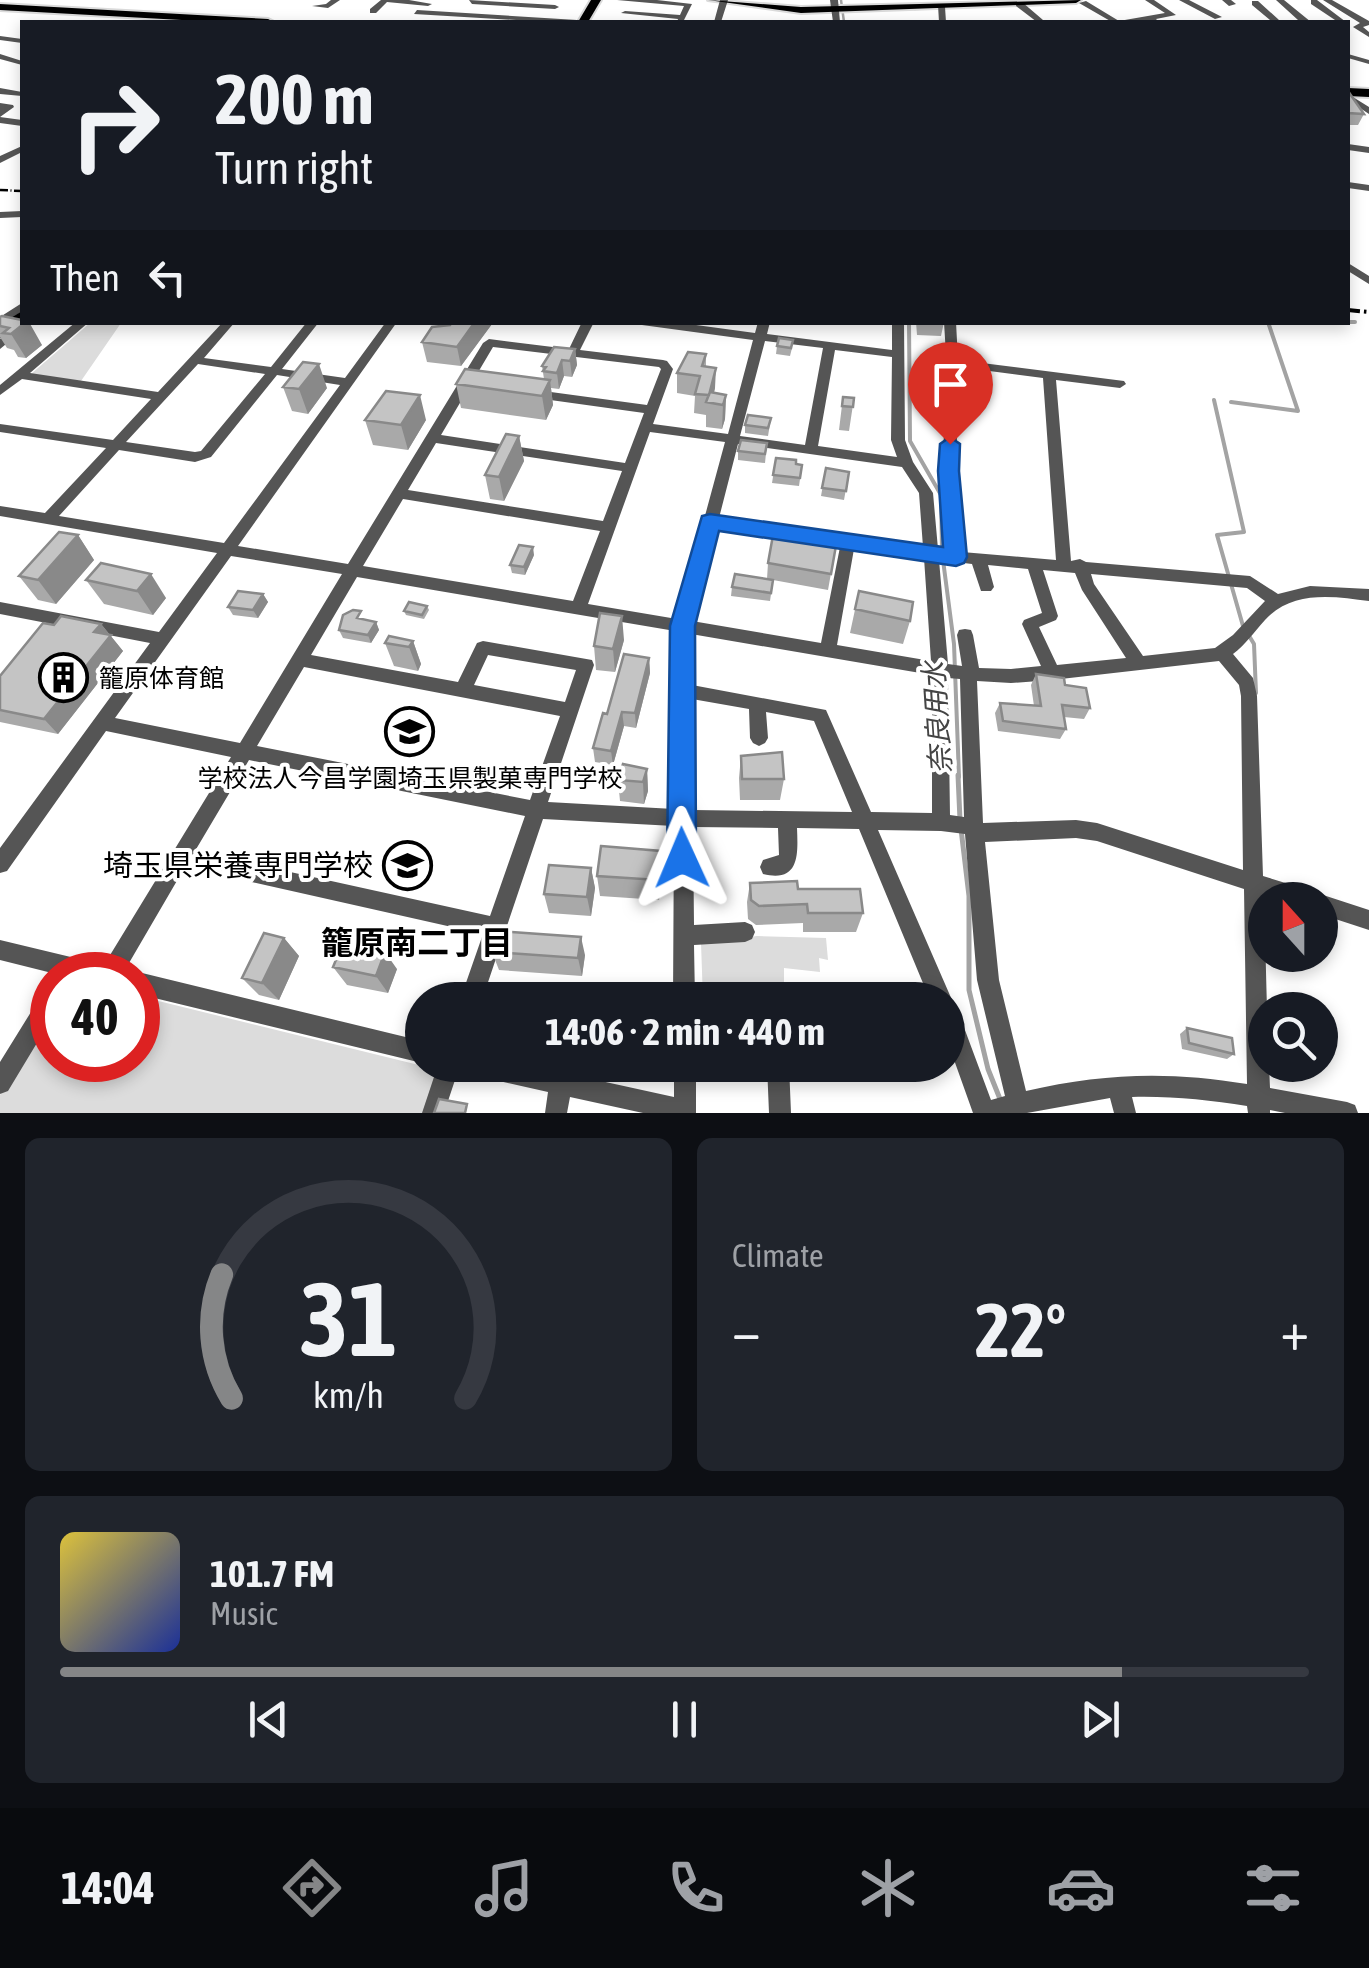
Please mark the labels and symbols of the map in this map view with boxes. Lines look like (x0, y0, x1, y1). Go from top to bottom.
pin (908, 342, 993, 445)
building icon: 籠原体育館 (38, 652, 90, 704)
water label: 奈良用水 (917, 658, 957, 775)
place label: 籠原体育館 (99, 664, 224, 692)
school or university icon: 学校法人今昌学園埼玉県製菓専門学校 (384, 706, 436, 758)
place label: 学校法人今昌学園埼玉県製菓専門学校 (197, 764, 623, 792)
position arrow (630, 806, 734, 910)
school or university icon: 埼玉県栄養専門学校 (382, 840, 434, 892)
place label: 埼玉県栄養専門学校 (103, 848, 373, 882)
north arrow (1248, 882, 1338, 972)
district label: 籠原南二丁目 (321, 924, 513, 961)
speed limit sign: 40 (30, 952, 160, 1082)

